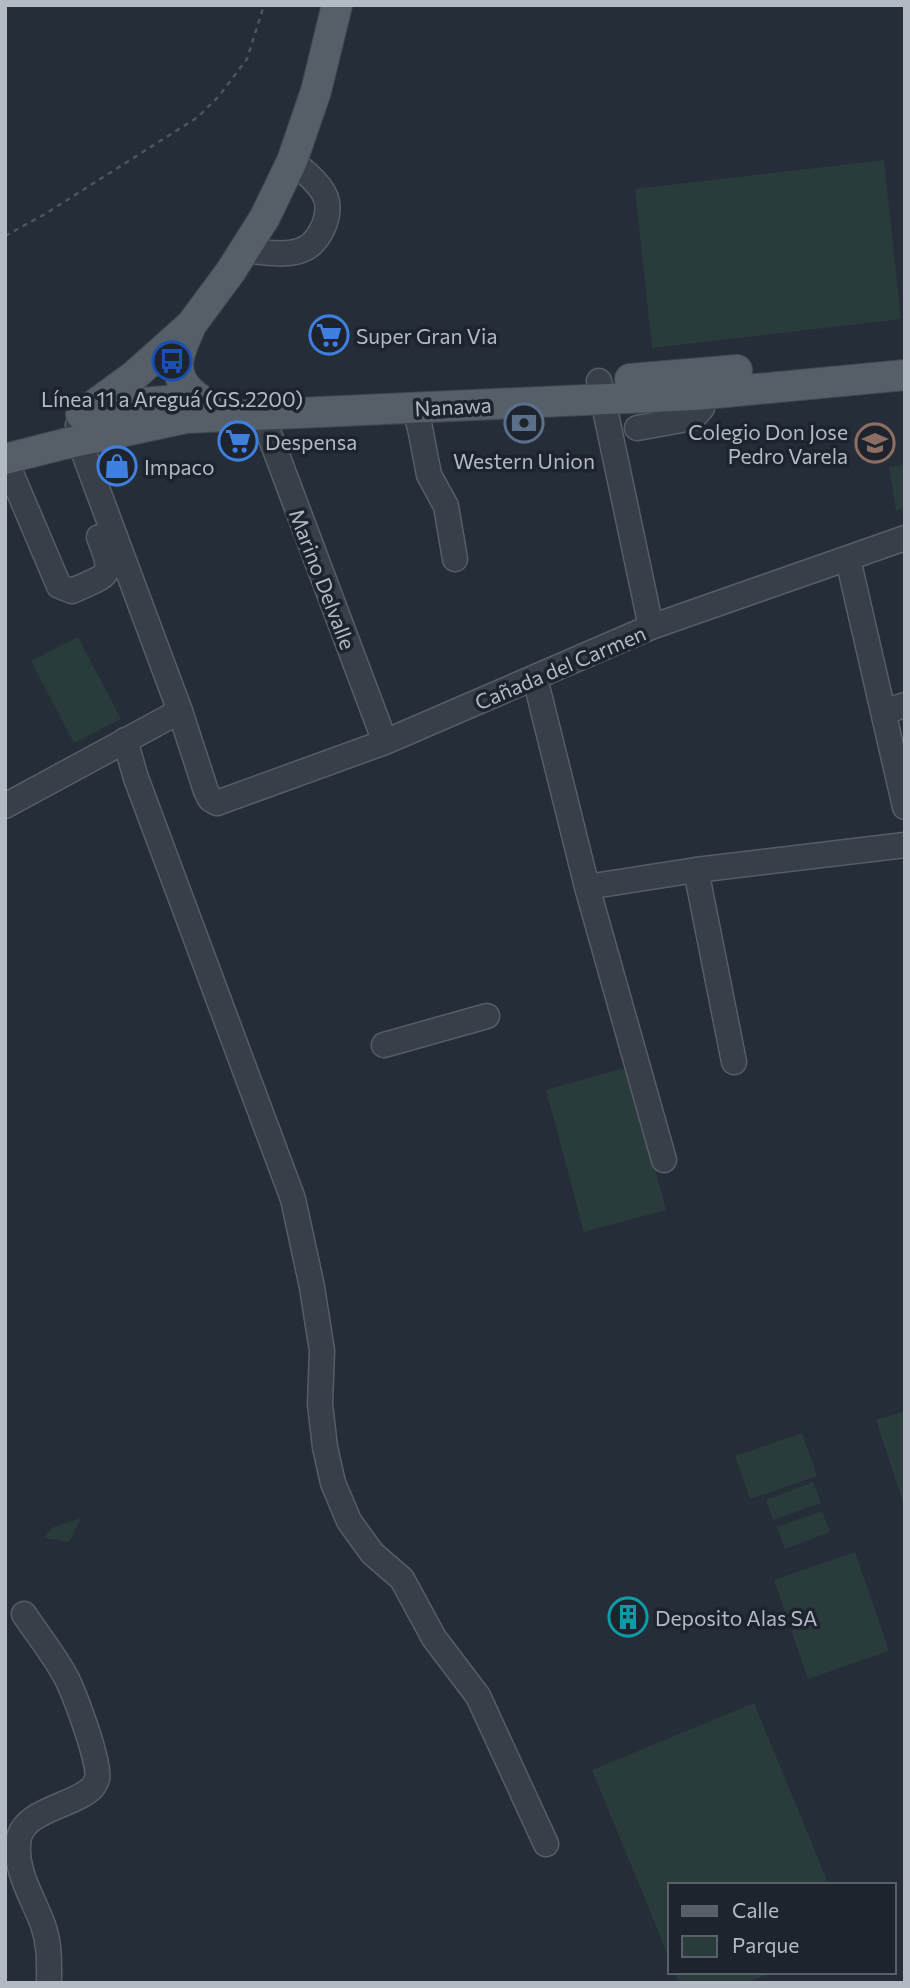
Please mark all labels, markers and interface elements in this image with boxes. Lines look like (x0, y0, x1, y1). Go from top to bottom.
supermarket icon: Super Gran Via (308, 314, 350, 356)
place label: Super Gran Via (356, 323, 497, 348)
bus stop icon: Línea 11 a Areguá (GS.2200) (151, 340, 193, 382)
place label: Línea 11 a Areguá (GS.2200) (41, 386, 303, 411)
street label: Nanawa (414, 391, 492, 421)
bank icon: Western Union (503, 402, 545, 444)
place label: Colegio Don Jose Pedro Varela (688, 419, 848, 468)
supermarket icon: Despensa (217, 420, 259, 462)
school or university icon: Colegio Don Jose Pedro Varela (854, 422, 896, 464)
place label: Despensa (265, 429, 357, 454)
shop icon: Impaco (96, 445, 138, 487)
place label: Western Union (453, 448, 595, 473)
place label: Impaco (144, 454, 215, 479)
street label: Marino Delvalle (285, 505, 361, 653)
street label: Cañada del Carmen (471, 620, 649, 714)
building icon: Deposito Alas SA (607, 1596, 649, 1638)
place label: Deposito Alas SA (655, 1605, 817, 1630)
legend (668, 1883, 896, 1974)
text: Calle (732, 1897, 779, 1922)
text: Parque (732, 1932, 799, 1957)

